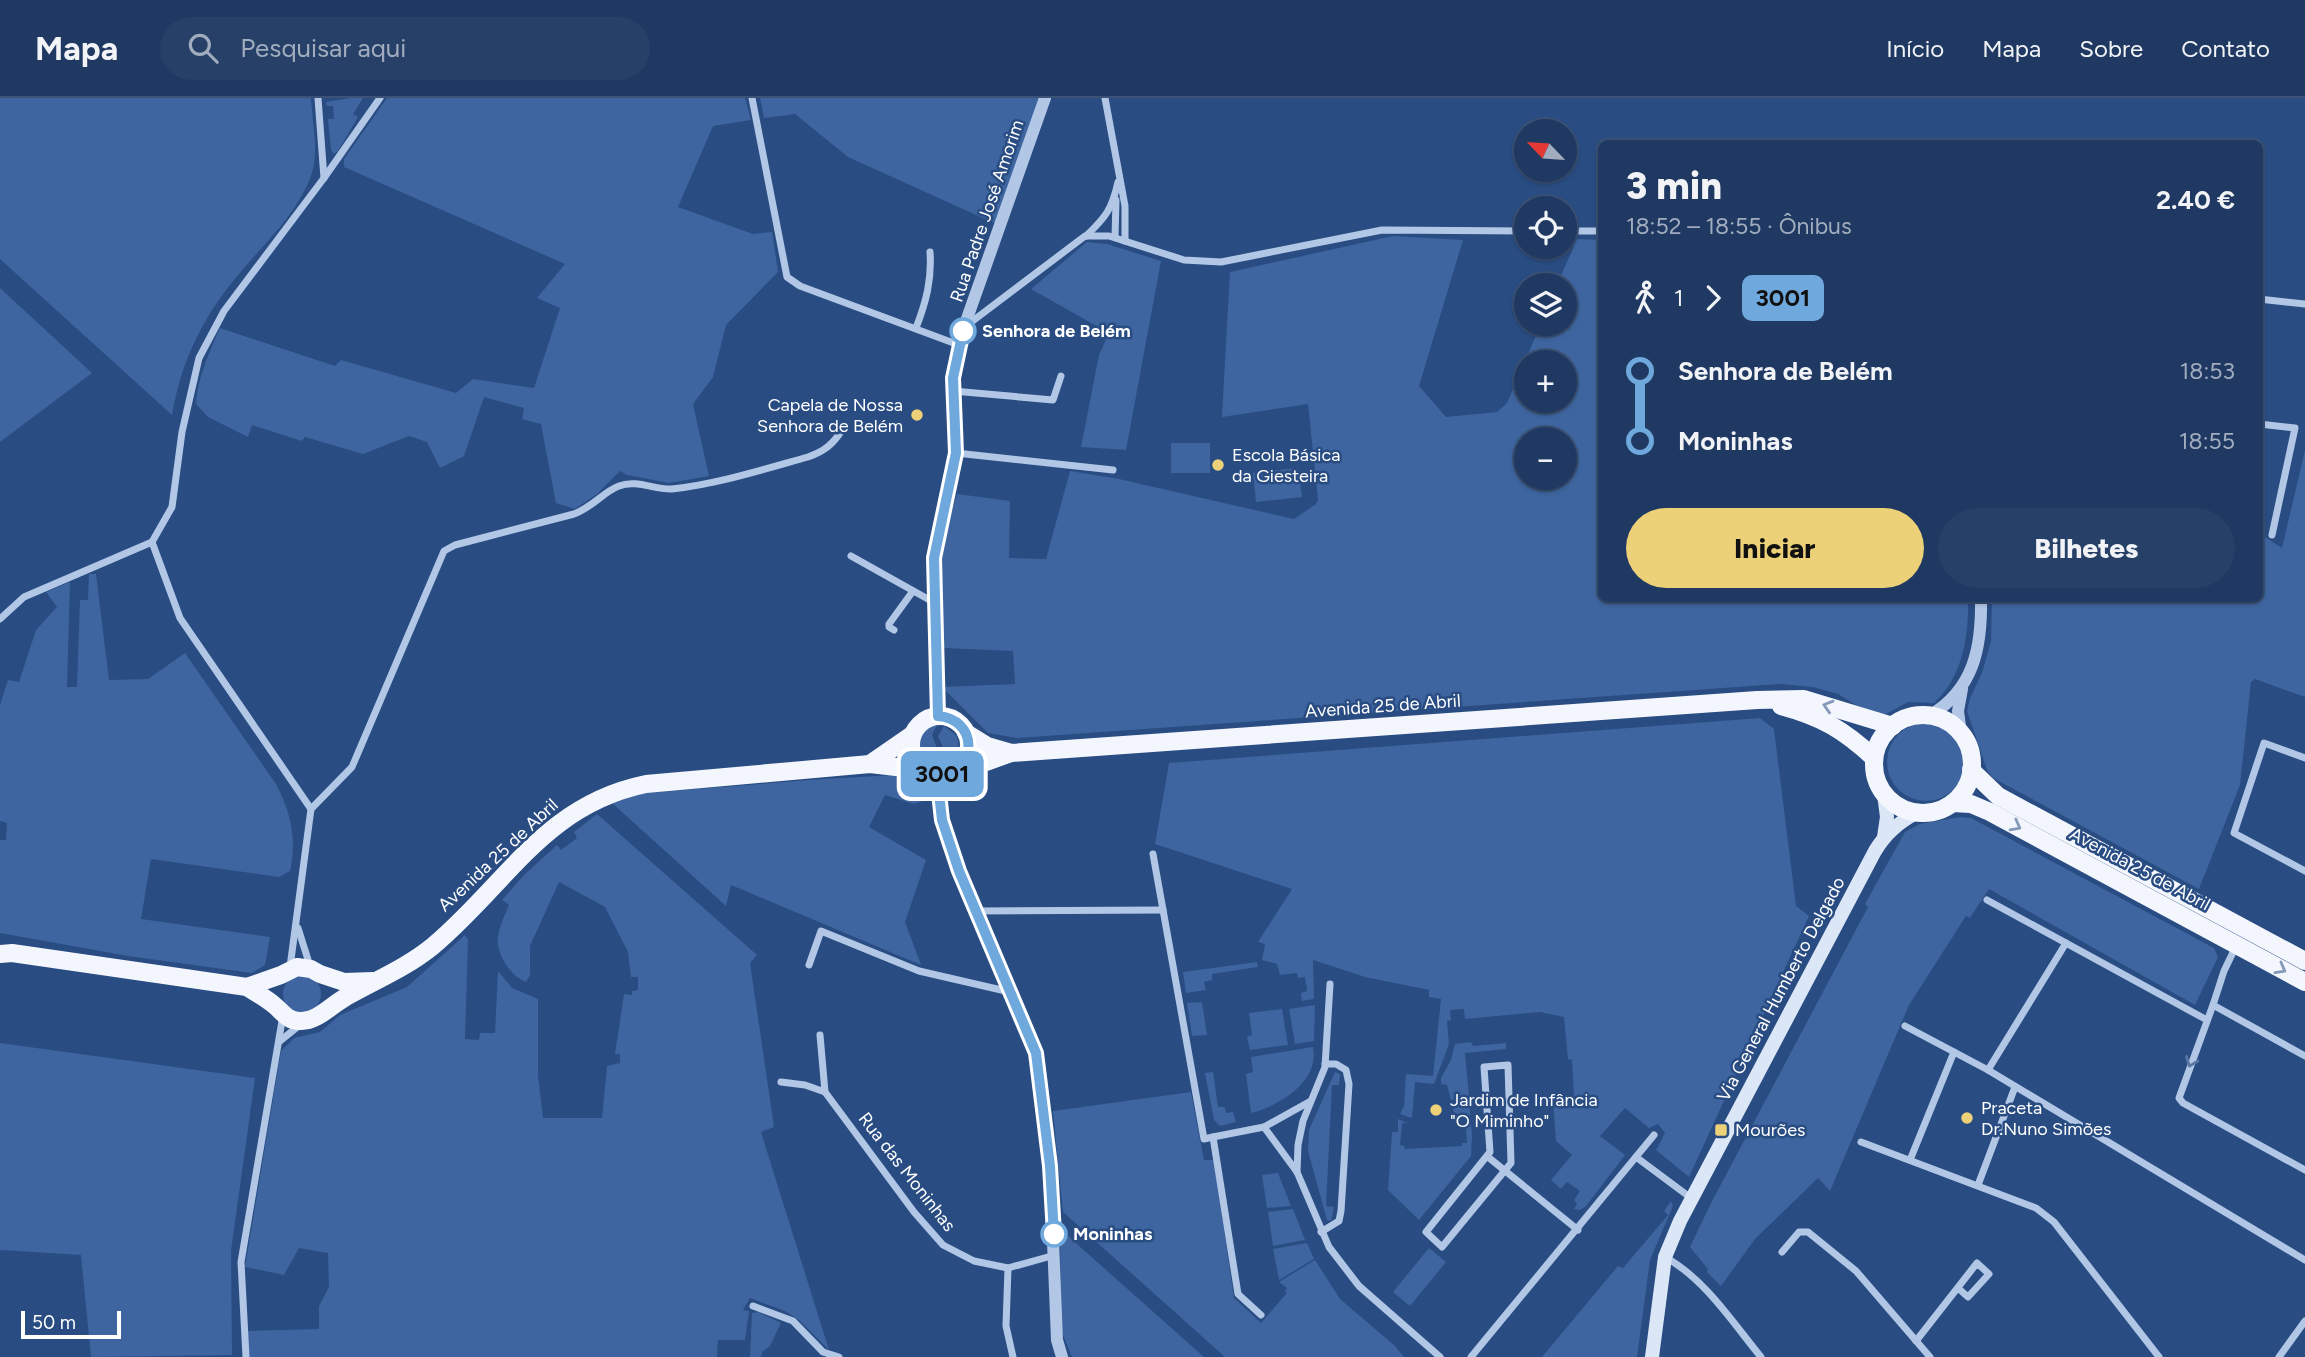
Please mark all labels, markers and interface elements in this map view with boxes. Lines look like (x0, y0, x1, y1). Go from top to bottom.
search box (160, 17, 650, 80)
text: Mapa (35, 29, 118, 68)
icon: search (184, 29, 222, 67)
text: Pesquisar aqui (240, 32, 406, 64)
text: Início (1886, 34, 1944, 63)
text: Mapa (1982, 34, 2041, 63)
text: Sobre (2079, 34, 2143, 63)
text: Contato (2181, 34, 2270, 63)
street label: Rua Padre José Amorim (945, 117, 1029, 305)
north arrow (1514, 119, 1577, 182)
map controls (1514, 119, 1577, 490)
text: 3 min (1626, 163, 1722, 209)
text: 2.40 € (2156, 184, 2235, 216)
button: locate (1514, 196, 1577, 259)
text: 18:52 – 18:55 · Ônibus (1626, 212, 1852, 240)
button: layers (1514, 273, 1577, 336)
icon: walk (1626, 279, 1664, 317)
icon: forward (1694, 279, 1732, 317)
text: 3001 (1756, 283, 1810, 312)
text: 1 (1674, 284, 1684, 312)
marker: Senhora de Belém (950, 318, 976, 344)
place label: Senhora de Belém (982, 320, 1131, 342)
button: + (1514, 350, 1577, 413)
text: Senhora de Belém (1678, 355, 1893, 387)
text: 18:53 (2180, 357, 2235, 385)
place label: Capela de Nossa Senhora de Belém (757, 394, 903, 437)
marker: Capela de Nossa Senhora de Belém (909, 407, 925, 423)
text: Moninhas (1678, 425, 1793, 457)
button: − (1514, 427, 1577, 490)
text: 18:55 (2179, 427, 2235, 455)
place label: Escola Básica da Giesteira (1232, 444, 1340, 487)
marker: Escola Básica da Giesteira (1210, 457, 1226, 473)
button: Iniciar (1626, 508, 1924, 588)
button: Bilhetes (1938, 508, 2235, 588)
street label: Avenida 25 de Abril (1304, 690, 1462, 722)
one-way arrow (1822, 699, 1834, 714)
line badge: 3001 (893, 751, 991, 797)
text: 3001 (915, 759, 969, 788)
street label: Avenida 25 de Abril (433, 794, 563, 916)
one-way arrow (2009, 818, 2021, 832)
street label: Avenida 25 de Abril (2066, 823, 2214, 915)
street label: Via General Humberto Delgado (1712, 873, 1850, 1105)
one-way arrow (2273, 961, 2286, 974)
one-way arrow (2185, 1055, 2199, 1068)
place label: Jardim de Infância "O Miminho" (1450, 1089, 1598, 1132)
place label: Praceta Dr.Nuno Simões (1981, 1097, 2111, 1140)
marker: Jardim de Infância "O Miminho" (1428, 1102, 1444, 1118)
street label: Rua das Moninhas (854, 1108, 960, 1236)
marker: Praceta Dr.Nuno Simões (1959, 1110, 1975, 1126)
place label: Mourões (1735, 1119, 1805, 1141)
marker: Mourões (1713, 1122, 1729, 1138)
marker: Moninhas (1041, 1221, 1067, 1247)
place label: Moninhas (1073, 1223, 1153, 1245)
scale bar (21, 1308, 121, 1340)
text: 50 m (32, 1311, 76, 1334)

